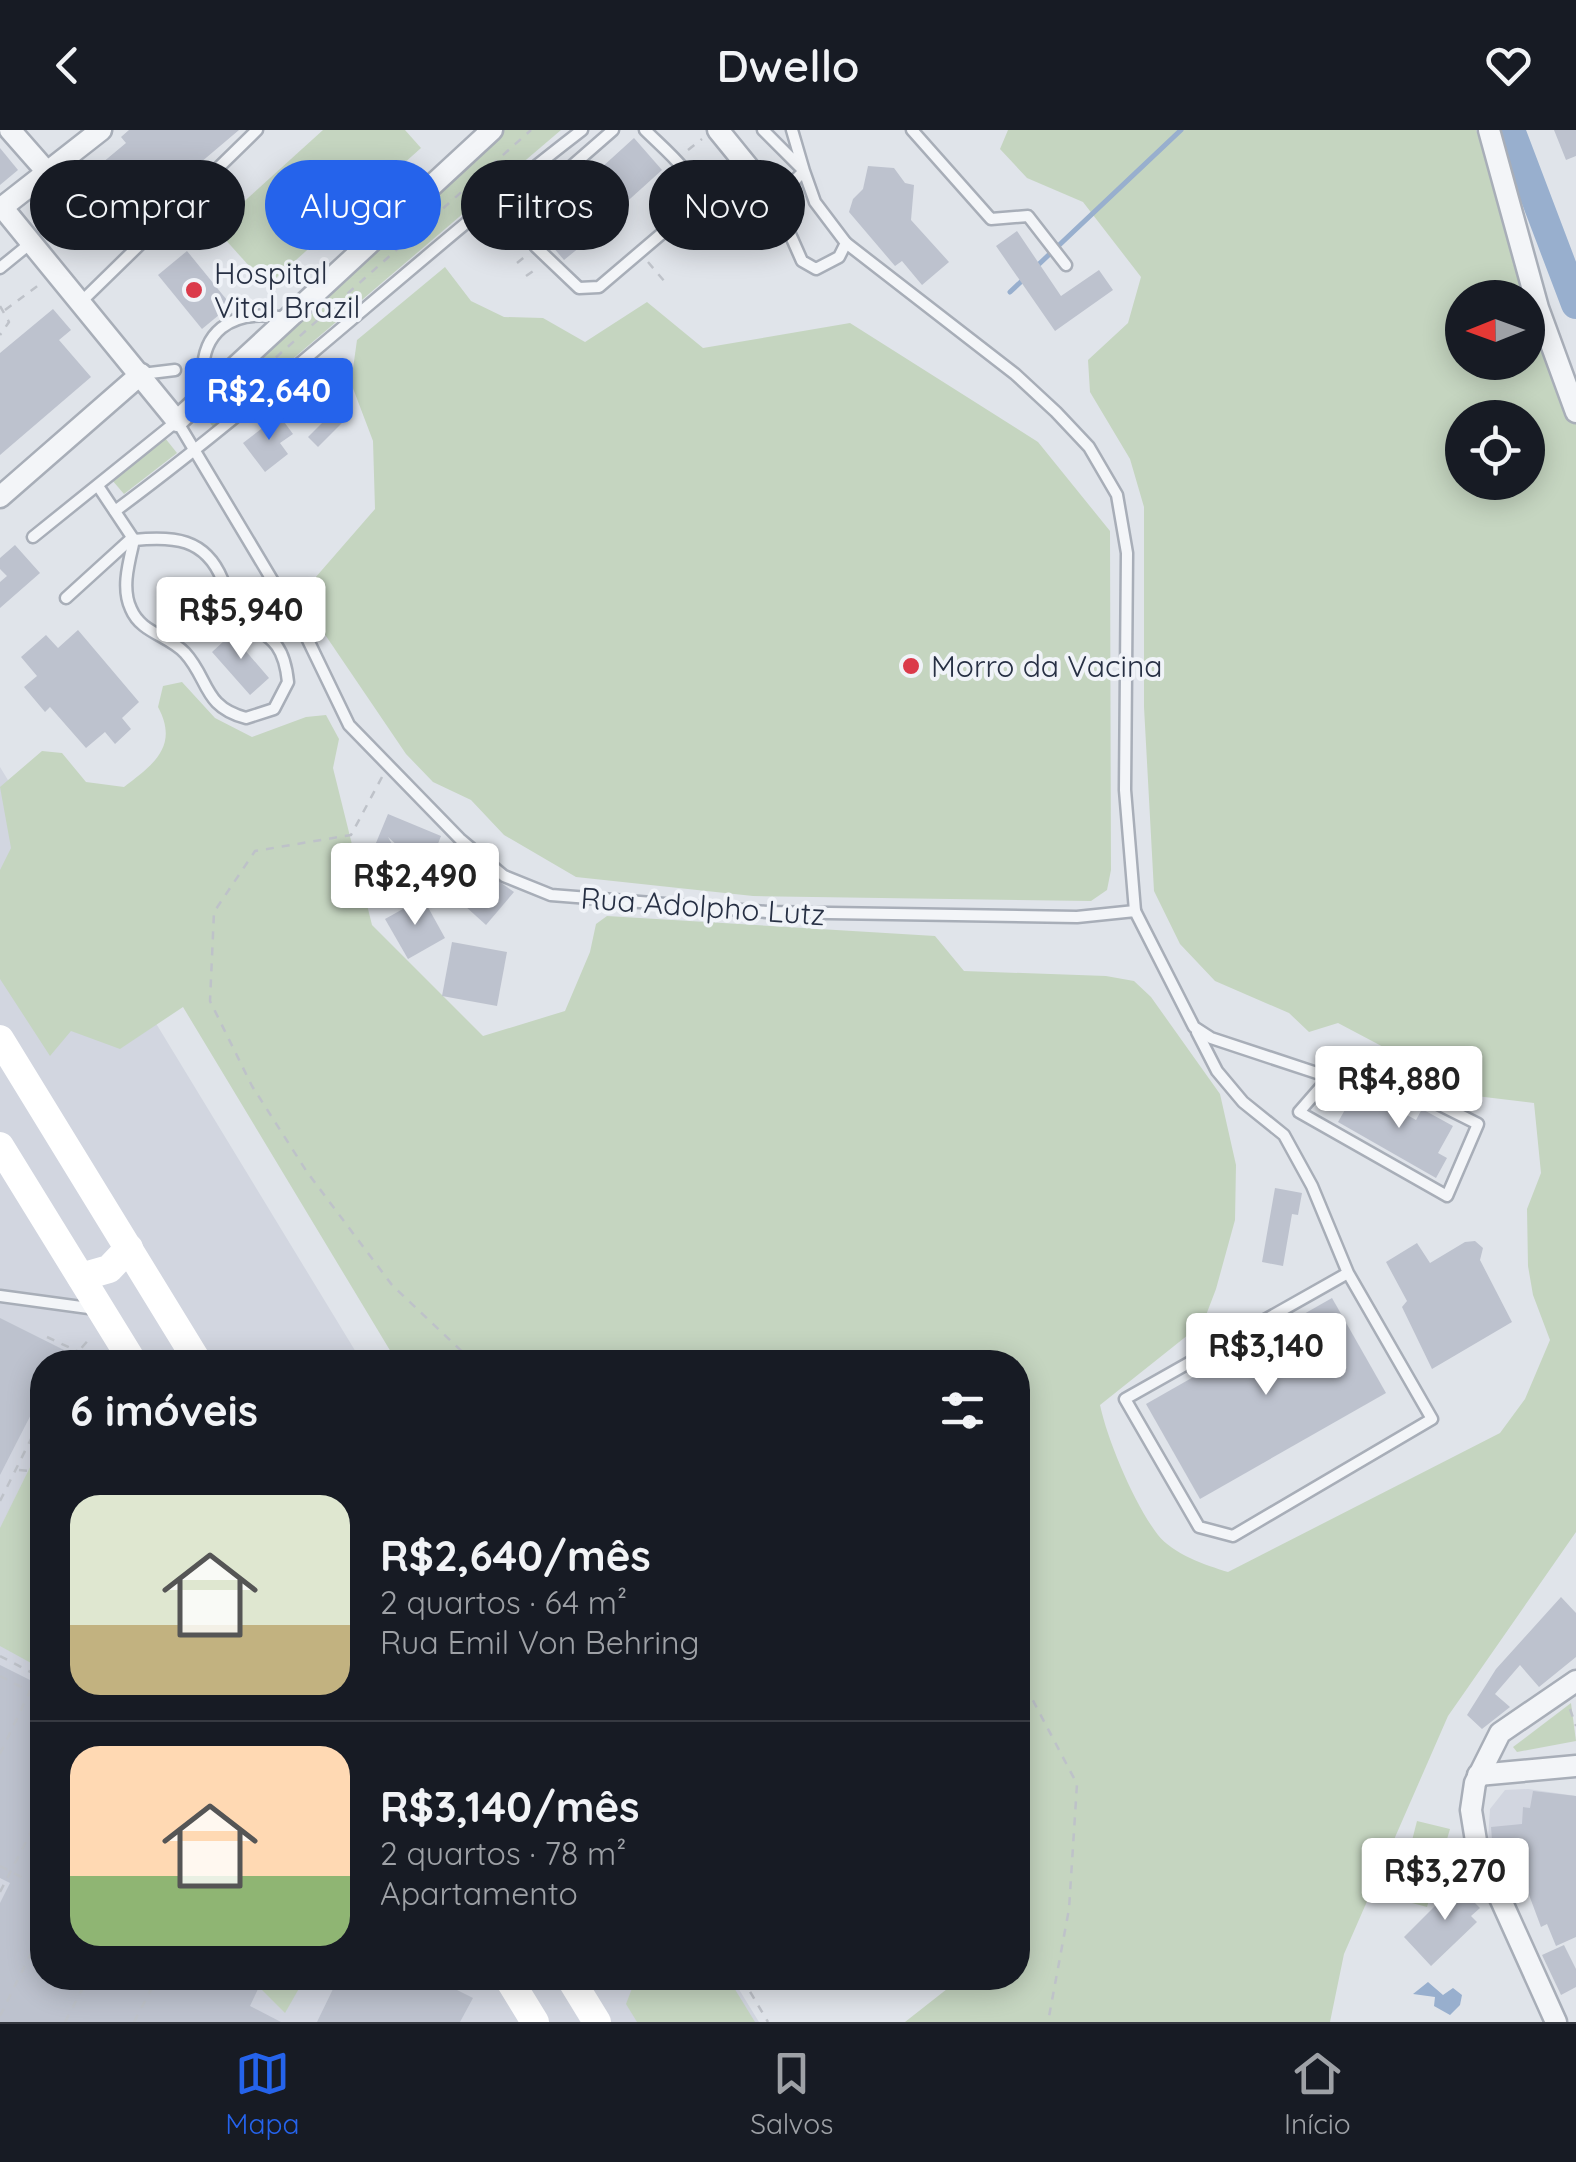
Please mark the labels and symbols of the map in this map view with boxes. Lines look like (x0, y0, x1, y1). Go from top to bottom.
place label: Hospital Vital Brazil (214, 254, 360, 326)
marker: Hospital Vital Brazil (183, 279, 205, 301)
north arrow (1445, 280, 1545, 380)
pin: R$2,640 (177, 358, 361, 443)
pin: R$5,940 (149, 577, 333, 662)
place label: Morro da Vacina (931, 647, 1162, 685)
marker: Morro da Vacina (900, 655, 922, 677)
pin: R$2,490 (323, 843, 507, 928)
street label: Rua Adolpho Lutz (579, 879, 827, 933)
pin: R$4,880 (1307, 1046, 1491, 1131)
pin: R$3,140 (1174, 1313, 1358, 1398)
pin: R$3,270 (1353, 1838, 1537, 1923)

